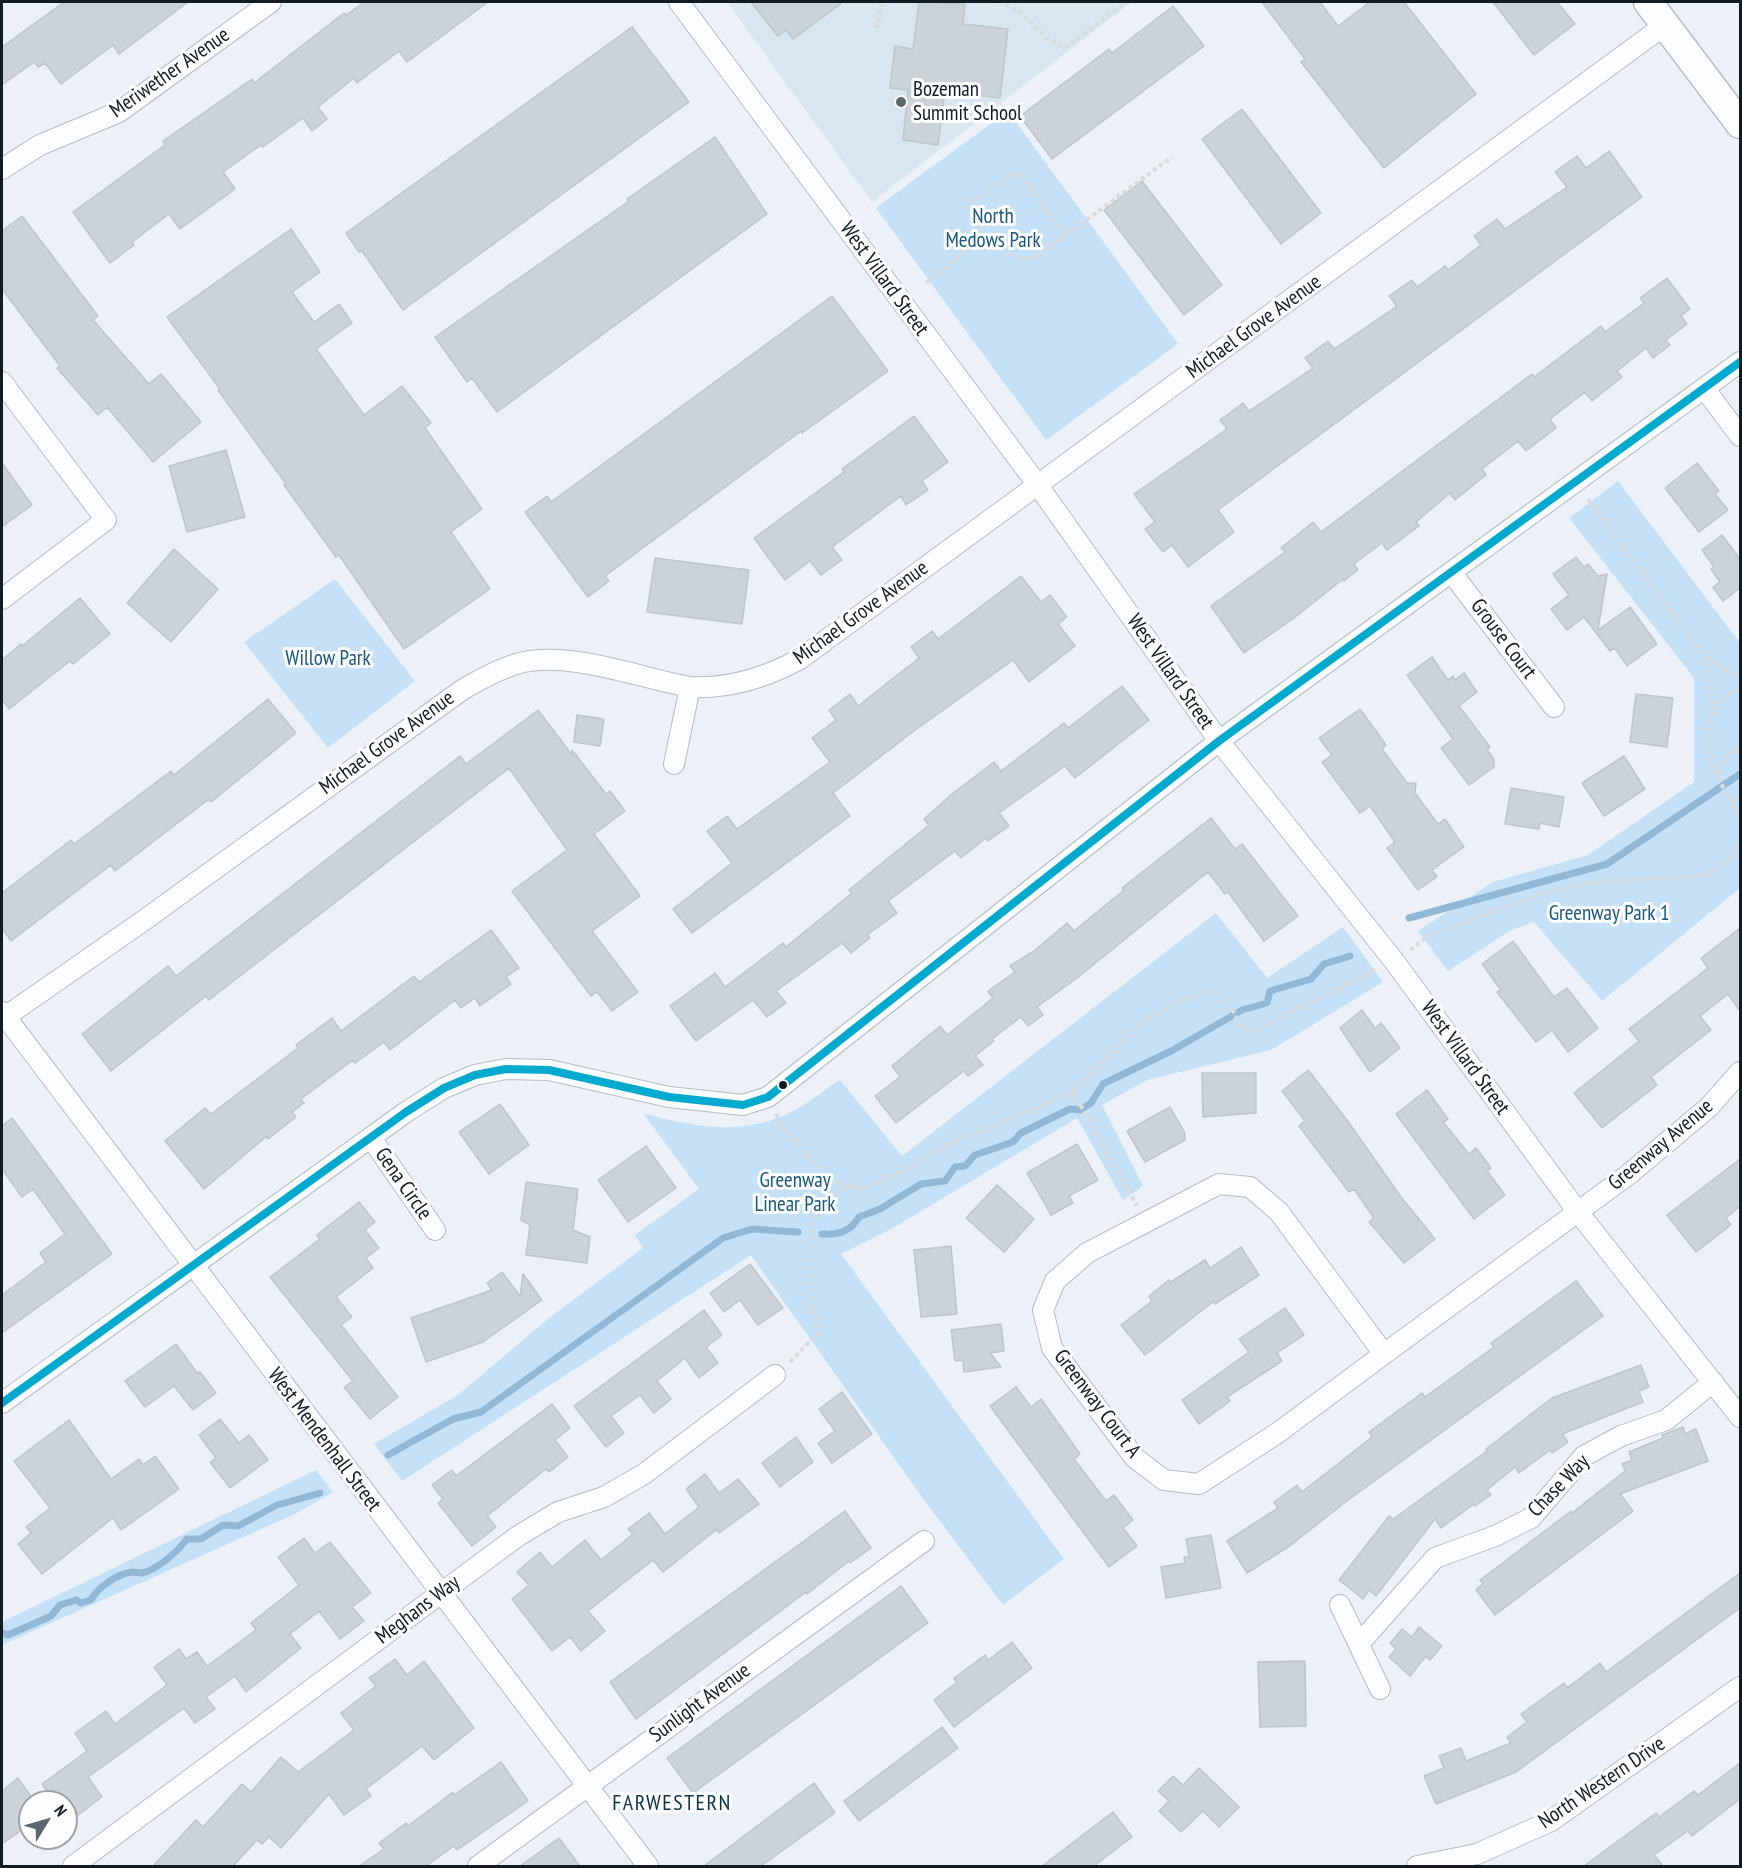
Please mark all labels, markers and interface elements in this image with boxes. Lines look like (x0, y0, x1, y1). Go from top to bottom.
street label: Meriwether Avenue (105, 22, 235, 124)
place label: Bozeman Summit School (913, 77, 1022, 127)
marker: Bozeman Summit School (894, 95, 908, 109)
park label: North Medows Park (945, 204, 1041, 254)
street label: West Villard Street (834, 217, 934, 341)
street label: Michael Grove Avenue (1182, 270, 1326, 384)
street label: Michael Grove Avenue (789, 556, 933, 670)
street label: Grouse Court (1465, 594, 1541, 684)
street label: West Villard Street (1121, 610, 1219, 734)
park label: Willow Park (285, 646, 371, 672)
street label: Michael Grove Avenue (315, 686, 459, 800)
park label: Greenway Park 1 (1549, 901, 1669, 927)
street label: West Villard Street (1415, 996, 1515, 1120)
unlabelled marker (777, 1079, 789, 1091)
street label: Greenway Avenue (1604, 1094, 1718, 1196)
street label: Gena Circle (369, 1143, 437, 1225)
park label: Greenway Linear Park (755, 1168, 835, 1218)
street label: Greenway Court A (1048, 1345, 1146, 1463)
street label: West Mendenhall Street (262, 1363, 386, 1517)
street label: Chase Way (1523, 1449, 1595, 1523)
street label: Meghans Way (371, 1570, 465, 1650)
street label: Sunlight Avenue (645, 1658, 755, 1748)
street label: North Western Drive (1534, 1731, 1670, 1835)
north arrow (18, 1790, 78, 1850)
district label: FARWESTERN (612, 1791, 732, 1817)
text: N (50, 1801, 71, 1820)

